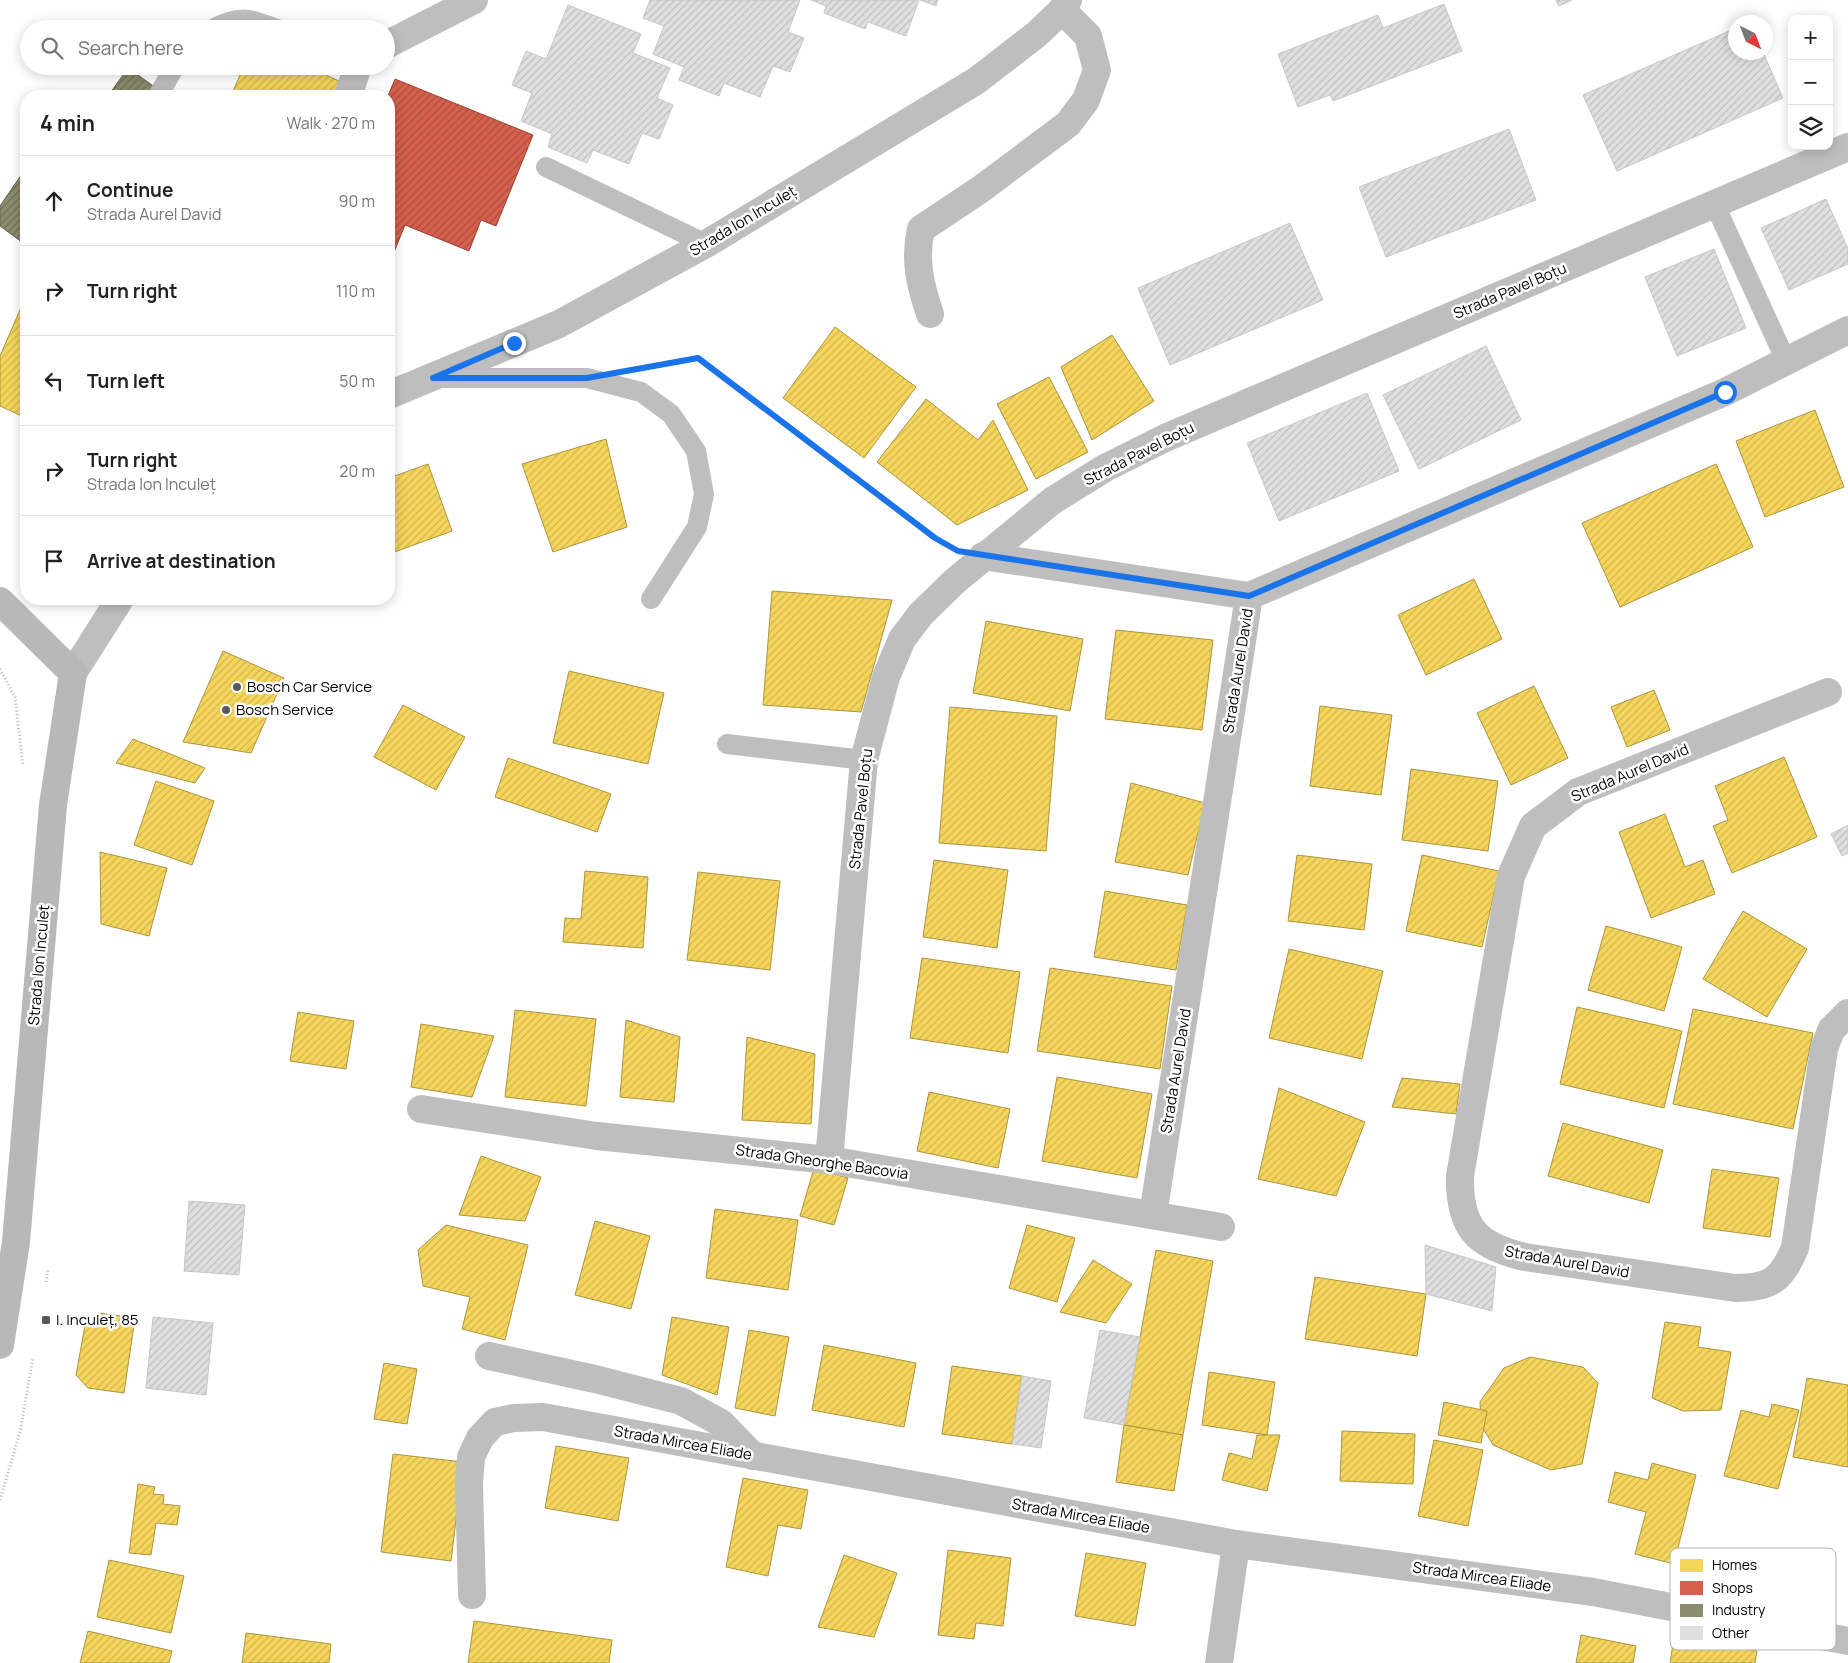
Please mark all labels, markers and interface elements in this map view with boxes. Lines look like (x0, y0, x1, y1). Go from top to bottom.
north arrow (1728, 15, 1773, 60)
map controls (1788, 15, 1833, 150)
button: + (1788, 15, 1833, 60)
search box (20, 20, 395, 75)
icon: search (38, 34, 66, 62)
text: Search here (78, 35, 184, 61)
button: − (1788, 60, 1833, 105)
button: layers (1788, 105, 1833, 150)
text: 4 min (40, 109, 95, 137)
text: Walk · 270 m (286, 112, 375, 134)
text: Continue (87, 177, 173, 203)
street label: Strada Ion Inculeț (685, 180, 800, 261)
icon: ahead (40, 187, 68, 215)
text: 90 m (339, 190, 375, 212)
text: Strada Aurel David (87, 203, 221, 225)
street label: Strada Pavel Boțu (1450, 257, 1570, 324)
icon: right (40, 277, 68, 305)
text: Turn right (87, 278, 177, 304)
text: 110 m (336, 280, 375, 302)
route end (503, 332, 526, 355)
icon: left (40, 367, 68, 395)
text: Turn left (87, 368, 165, 394)
text: 50 m (339, 370, 375, 392)
route start (1714, 381, 1737, 404)
street label: Strada Pavel Boțu (1080, 417, 1198, 490)
text: Turn right (87, 447, 177, 473)
icon: right (40, 457, 68, 485)
text: 20 m (339, 460, 375, 482)
text: Strada Ion Inculeț (87, 473, 216, 495)
icon: arrive (40, 547, 68, 575)
text: Arrive at destination (87, 548, 276, 574)
street label: Strada Aurel David (1217, 607, 1258, 735)
place label: Bosch Car Service (247, 676, 372, 697)
marker: Bosch Car Service (231, 681, 243, 693)
place label: Bosch Service (236, 699, 334, 720)
marker: Bosch Service (220, 704, 232, 716)
street label: Strada Aurel David (1568, 738, 1692, 807)
street label: Strada Pavel Boțu (844, 748, 877, 870)
street label: Strada Ion Inculeț (23, 904, 54, 1026)
street label: Strada Aurel David (1155, 1007, 1196, 1135)
street label: Strada Gheorghe Bacovia (734, 1139, 910, 1184)
street label: Strada Aurel David (1503, 1240, 1631, 1283)
place label: I. Inculeț, 85 (56, 1309, 139, 1330)
marker: I. Inculeț, 85 (40, 1314, 52, 1326)
street label: Strada Mircea Eliade (612, 1420, 754, 1465)
street label: Strada Mircea Eliade (1010, 1493, 1152, 1538)
legend (1670, 1548, 1836, 1650)
text: Homes (1712, 1555, 1757, 1574)
street label: Strada Mircea Eliade (1411, 1556, 1553, 1597)
text: Shops (1712, 1578, 1753, 1597)
text: Industry (1712, 1600, 1766, 1619)
text: Other (1712, 1623, 1749, 1642)

